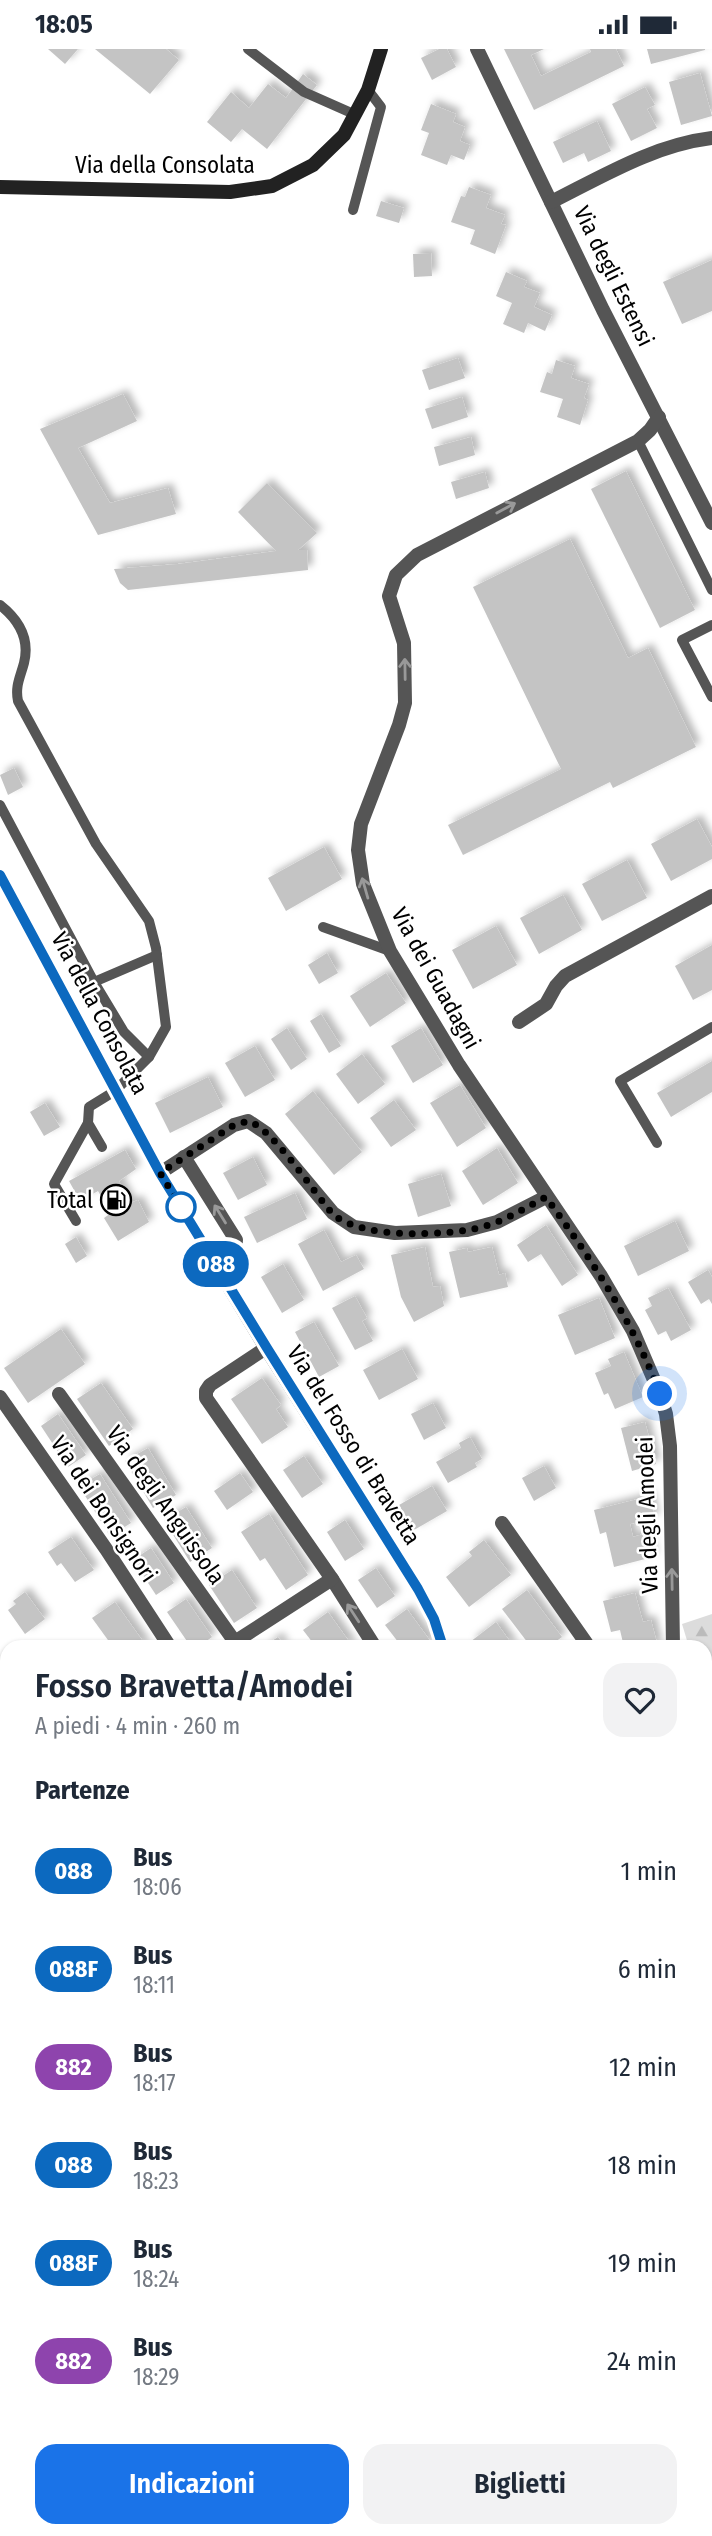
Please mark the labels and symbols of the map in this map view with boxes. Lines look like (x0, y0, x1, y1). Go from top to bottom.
street label: Via della Consolata (75, 151, 255, 179)
street label: Via degli Estensi (568, 201, 660, 351)
one-way arrow (495, 501, 516, 515)
one-way arrow (399, 658, 412, 681)
one-way arrow (357, 877, 370, 899)
street label: Via dei Guadagni (386, 902, 486, 1054)
street label: Via della Consolata (45, 927, 155, 1099)
fuel station icon: Total (99, 1183, 133, 1217)
place label: Total (47, 1186, 93, 1214)
unlabelled marker (166, 1192, 196, 1222)
one-way arrow (213, 1205, 227, 1225)
line badge: 088 (176, 1241, 256, 1287)
street label: Via del Fosso di Bravetta (281, 1340, 427, 1550)
your location (642, 1376, 677, 1411)
street label: Via degli Anguissola (101, 1420, 231, 1590)
street label: Via dei Bonsignori (45, 1431, 163, 1587)
street label: Via degli Amodei (630, 1436, 664, 1594)
one-way arrow (666, 1567, 679, 1590)
one-way arrow (346, 1604, 361, 1623)

